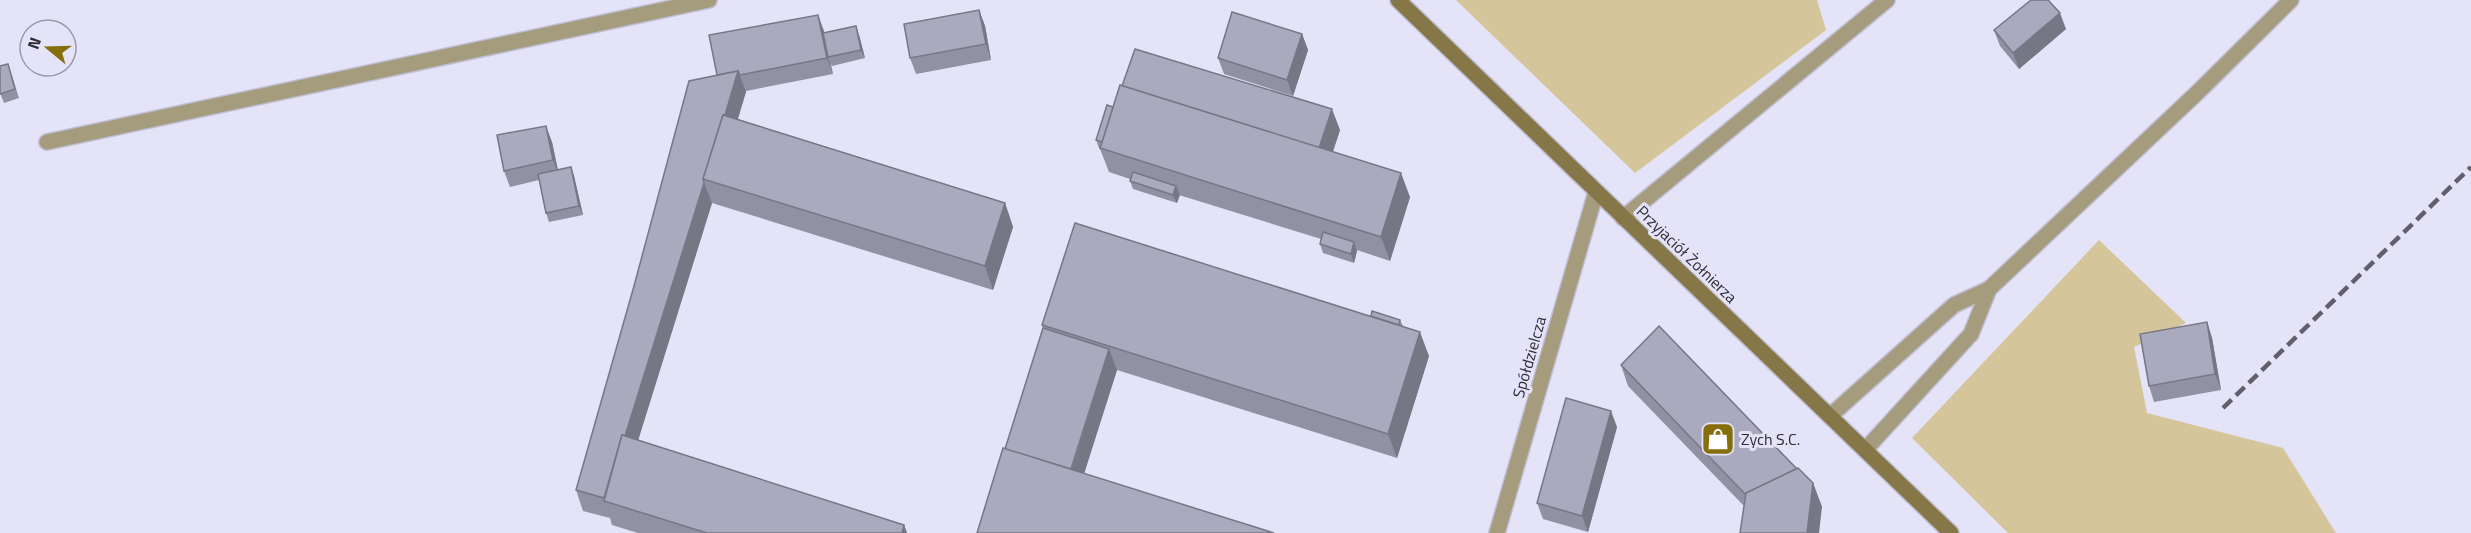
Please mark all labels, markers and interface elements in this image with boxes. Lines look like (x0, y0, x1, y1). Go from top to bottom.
north arrow (18, 18, 78, 78)
text: N (21, 34, 47, 52)
street label: Przyjaciół Żołnierza (1631, 200, 1743, 308)
street label: Spółdzielcza (1506, 313, 1552, 401)
shop icon: Zych S.C. (1700, 421, 1736, 457)
place label: Zych S.C. (1741, 427, 1800, 451)

